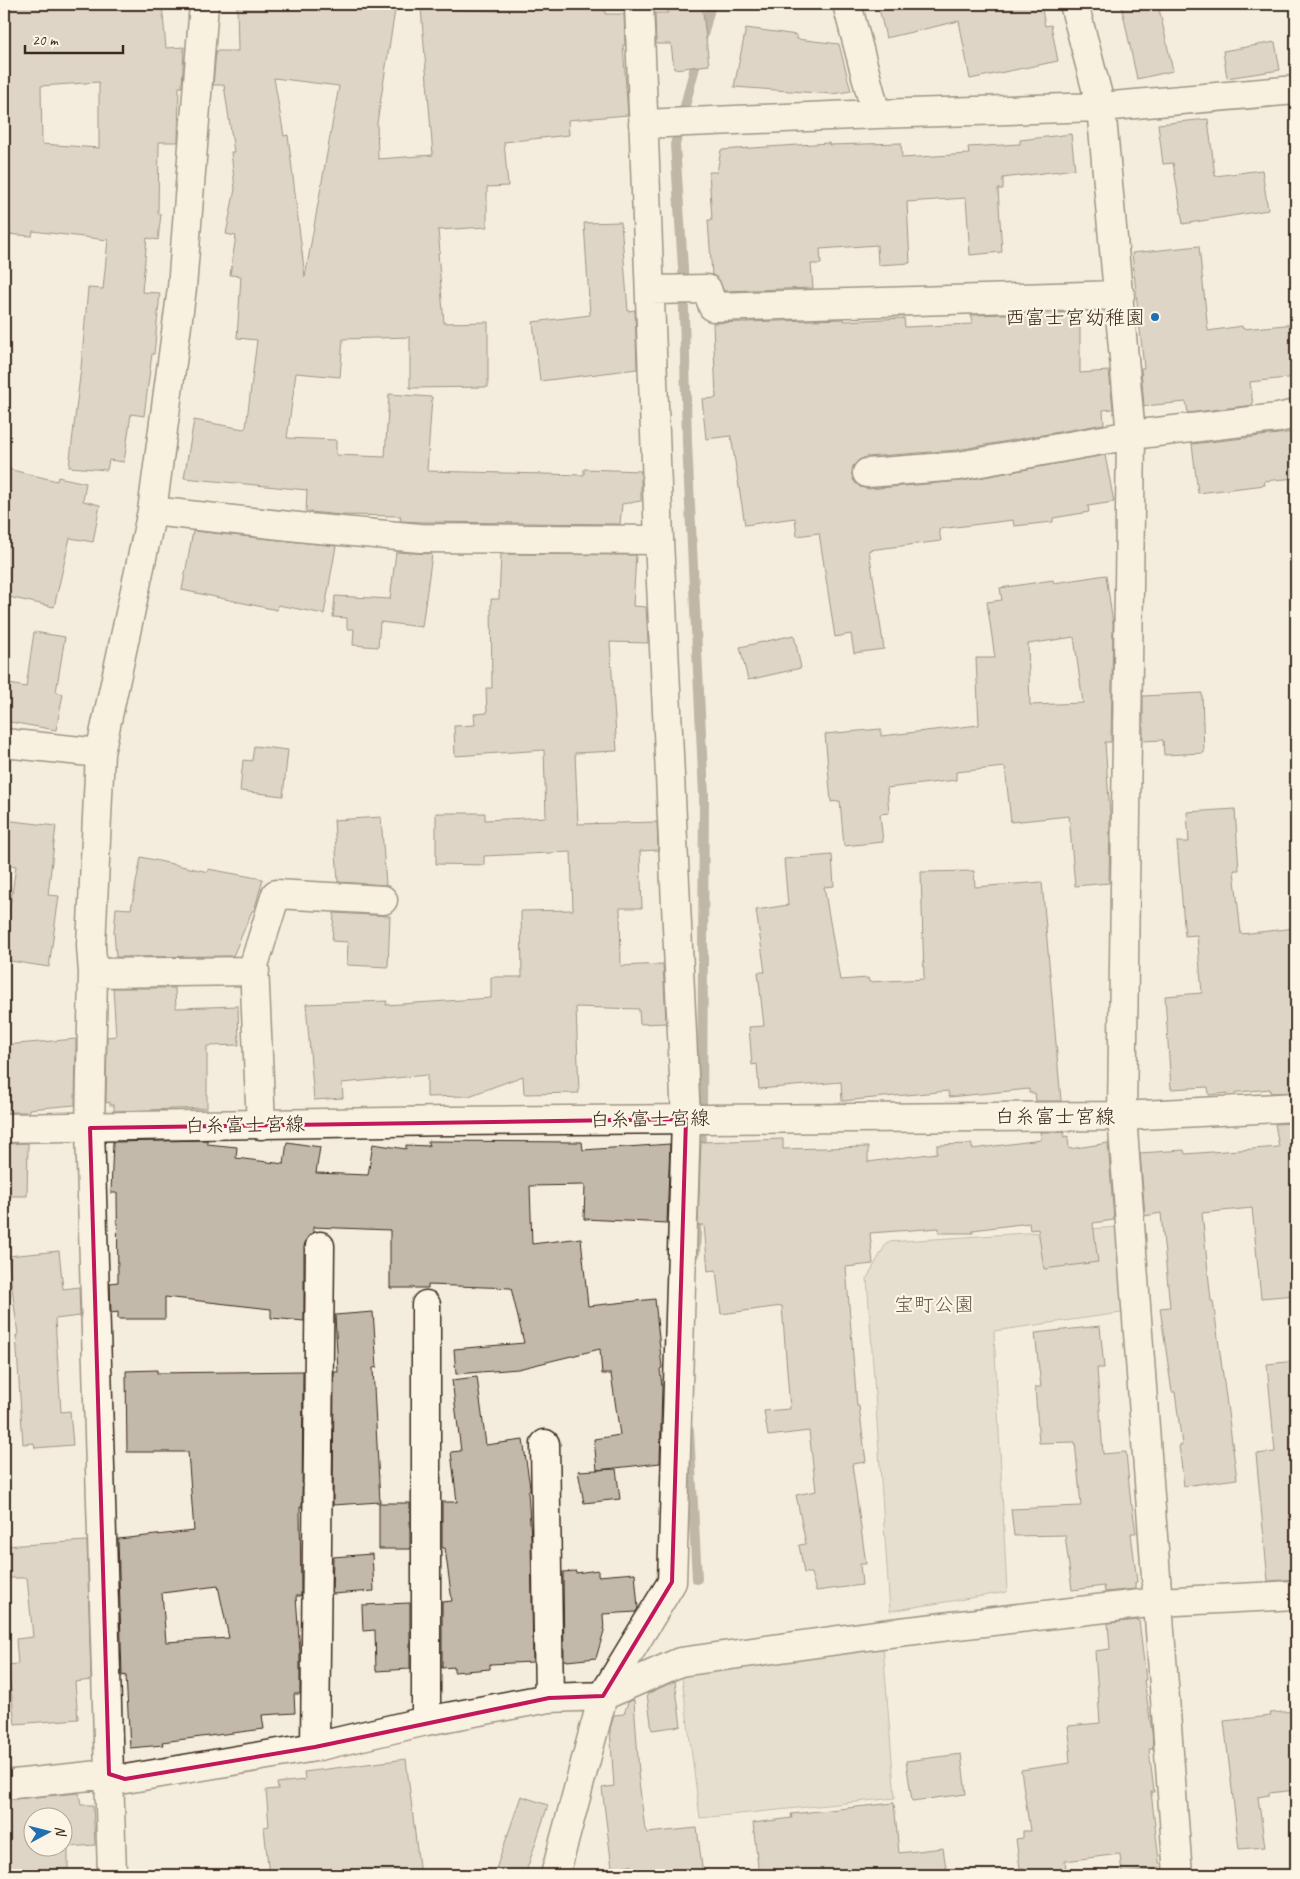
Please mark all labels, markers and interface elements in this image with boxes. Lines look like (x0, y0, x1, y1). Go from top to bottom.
scale bar (25, 22, 122, 54)
text: 20 m (32, 31, 59, 50)
place label: 西富士宮幼稚園 (1005, 305, 1145, 330)
marker: 西富士宮幼稚園 (1149, 311, 1161, 323)
street label: 白糸富士宮線 (995, 1104, 1115, 1129)
street label: 白糸富士宮線 (590, 1105, 710, 1133)
street label: 白糸富士宮線 (185, 1111, 305, 1139)
park label: 宝町公園 (894, 1292, 974, 1317)
north arrow (22, 1806, 72, 1856)
text: N (51, 1825, 70, 1838)

